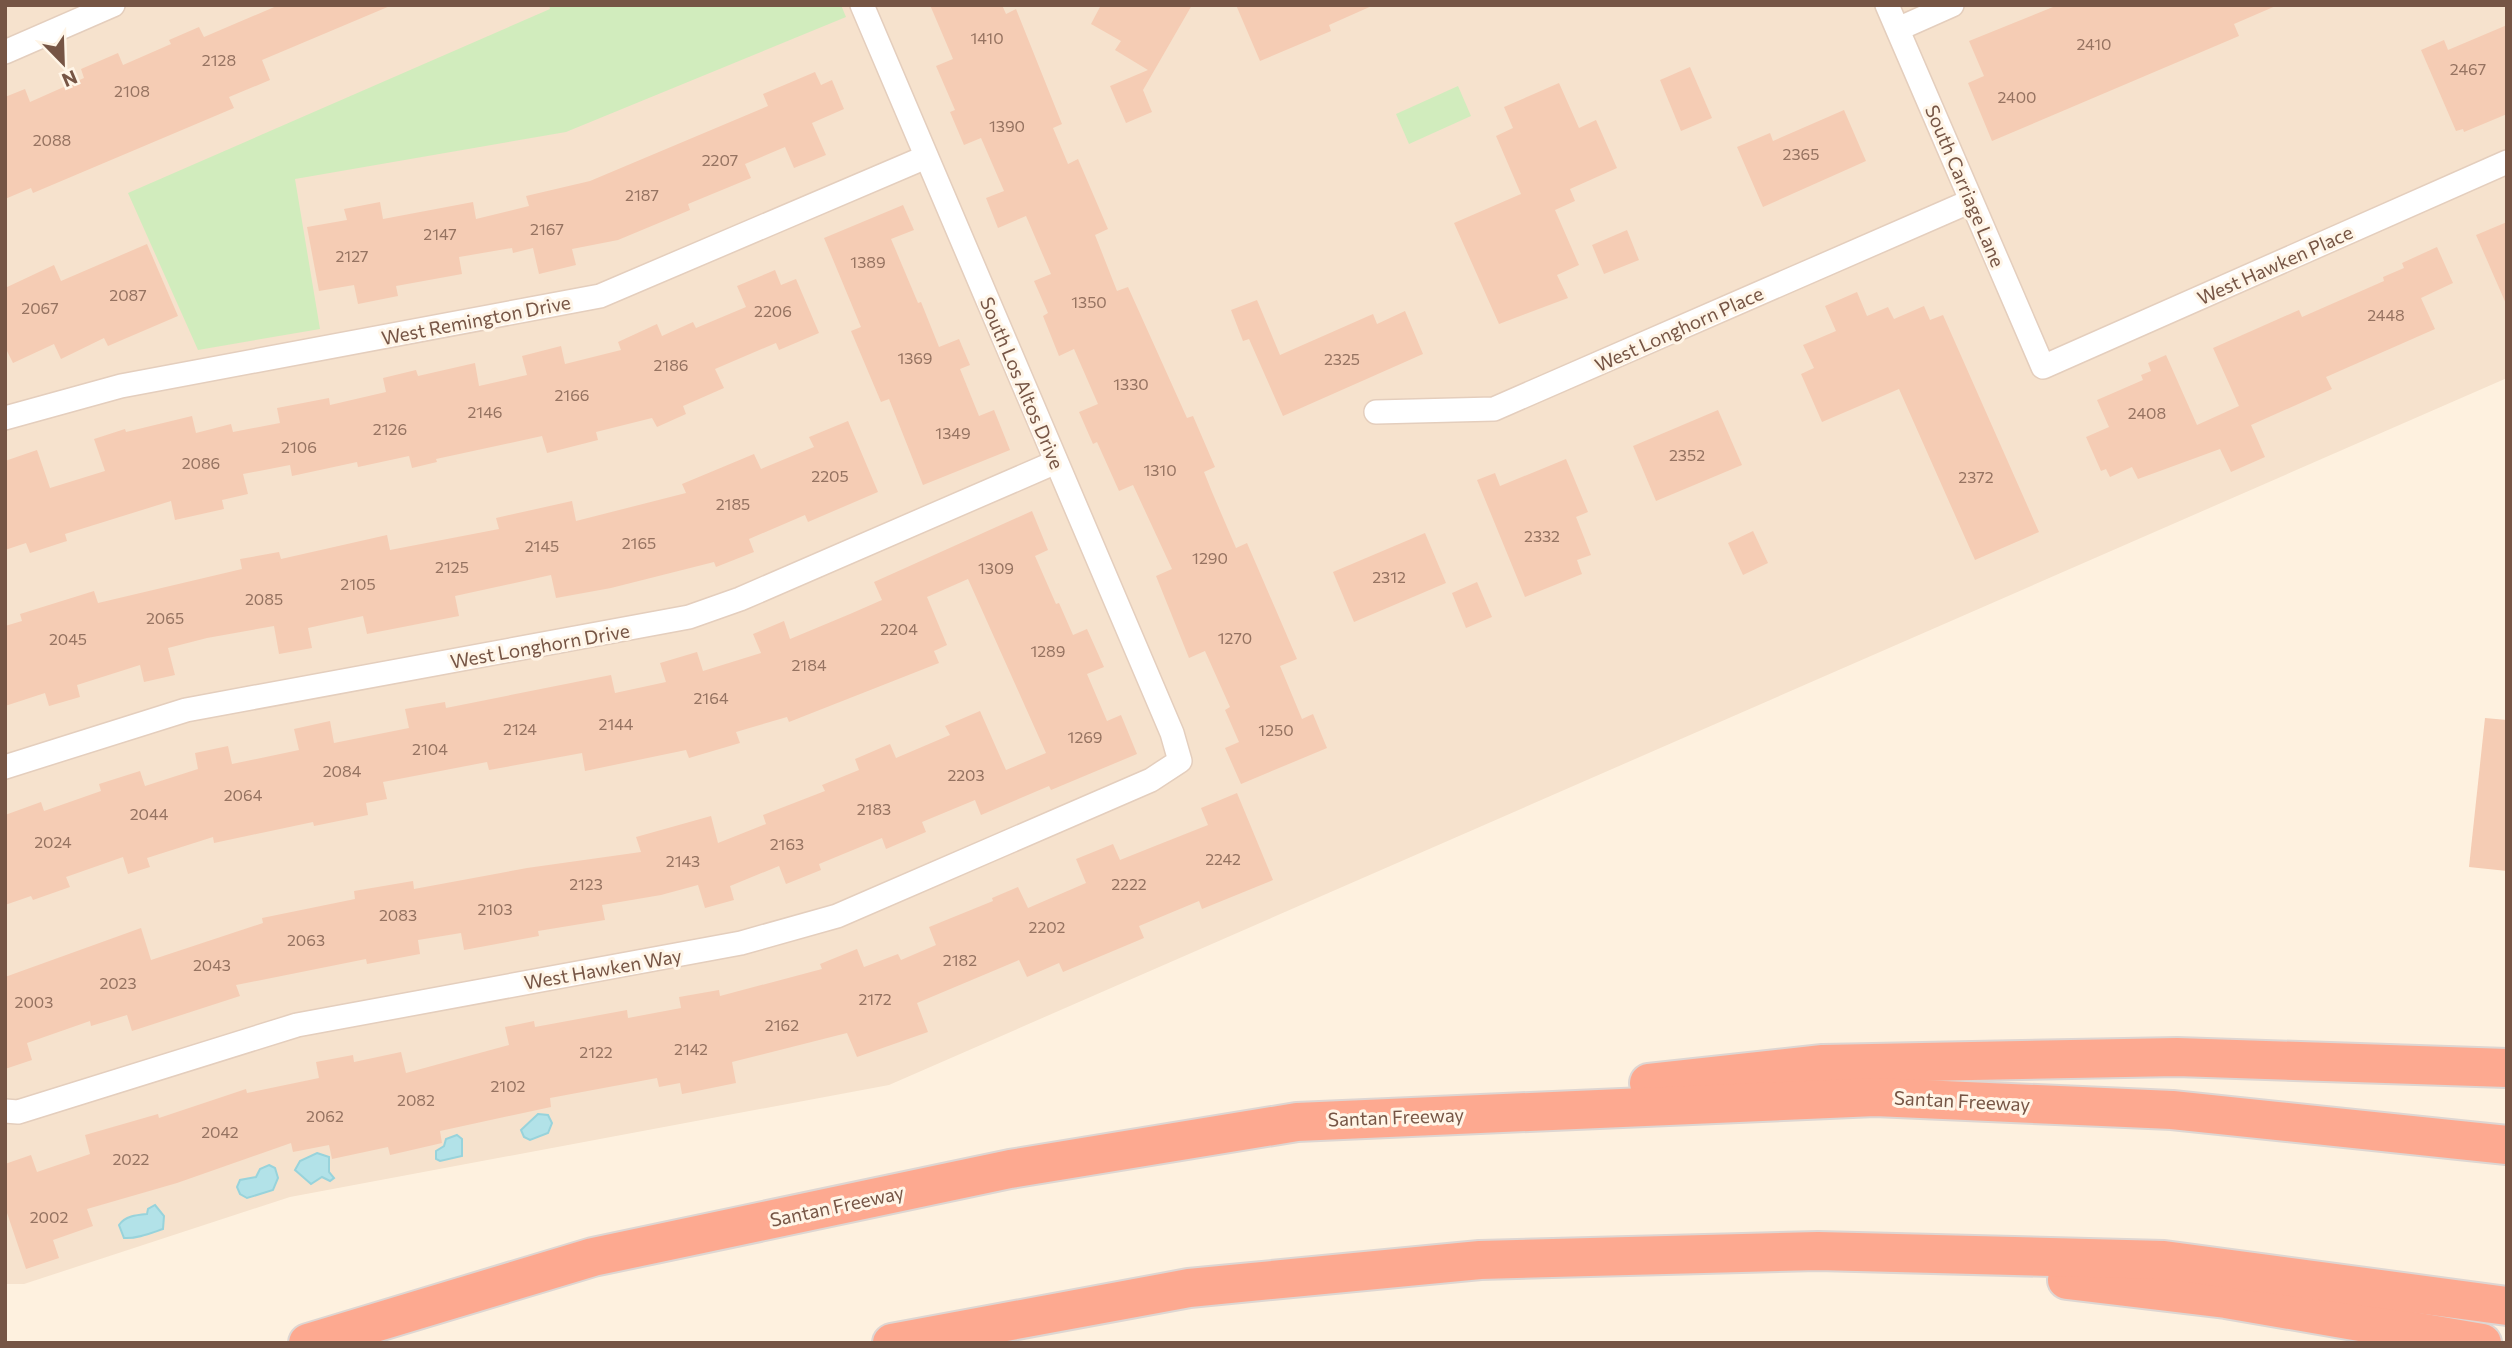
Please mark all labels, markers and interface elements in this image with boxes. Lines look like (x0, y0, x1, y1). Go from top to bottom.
north arrow (28, 28, 98, 98)
house number: 1410 (970, 28, 1004, 47)
house number: 2410 (2077, 34, 2112, 53)
house number: 2128 (202, 50, 236, 69)
house number: 2467 (2450, 59, 2486, 78)
text: N (59, 66, 81, 92)
house number: 2108 (114, 81, 150, 100)
house number: 2400 (1997, 87, 2037, 106)
street label: South Carriage Lane (1921, 101, 2010, 270)
house number: 1390 (989, 116, 1025, 135)
house number: 2088 (33, 130, 71, 149)
house number: 2365 (1783, 144, 1819, 163)
house number: 2207 (702, 150, 738, 169)
house number: 2187 (625, 185, 659, 204)
house number: 2167 (530, 219, 564, 238)
street label: West Hawken Place (2193, 220, 2356, 309)
house number: 2147 (423, 224, 457, 243)
house number: 2127 (336, 246, 369, 265)
house number: 1389 (850, 252, 886, 271)
street label: West Longhorn Place (1591, 281, 1767, 376)
house number: 2087 (109, 285, 147, 304)
street label: West Remington Drive (379, 290, 572, 349)
house number: 1350 (1071, 292, 1107, 311)
street label: South Los Altos Drive (976, 293, 1069, 472)
house number: 2067 (21, 298, 59, 317)
house number: 2206 (754, 301, 792, 320)
house number: 2448 (2367, 305, 2405, 324)
house number: 1369 (897, 348, 933, 367)
house number: 2325 (1324, 349, 1360, 368)
house number: 2186 (653, 355, 689, 374)
house number: 1330 (1113, 374, 1149, 393)
house number: 2166 (554, 385, 590, 404)
house number: 2146 (467, 402, 503, 421)
house number: 2408 (2128, 403, 2166, 422)
house number: 2126 (373, 419, 407, 438)
house number: 1349 (935, 423, 971, 442)
house number: 2106 (281, 437, 317, 456)
house number: 2352 (1669, 445, 1705, 464)
house number: 2086 (182, 453, 220, 472)
house number: 1310 (1143, 460, 1177, 479)
house number: 2205 (811, 466, 849, 485)
house number: 2372 (1958, 467, 1994, 486)
house number: 2185 (716, 494, 750, 513)
house number: 2332 (1524, 526, 1560, 545)
house number: 2165 (622, 533, 656, 552)
house number: 2145 (525, 536, 559, 555)
house number: 1290 (1192, 548, 1228, 567)
house number: 2125 (435, 557, 469, 576)
house number: 1309 (978, 558, 1014, 577)
house number: 2312 (1372, 567, 1406, 586)
house number: 2105 (340, 574, 376, 593)
house number: 2085 (245, 589, 283, 608)
house number: 2065 (146, 608, 184, 627)
street label: West Longhorn Drive (448, 618, 631, 673)
house number: 2204 (880, 619, 918, 638)
house number: 1270 (1218, 628, 1252, 647)
house number: 2045 (49, 629, 87, 648)
house number: 1289 (1030, 641, 1066, 660)
house number: 2184 (791, 655, 827, 674)
house number: 2164 (693, 688, 729, 707)
house number: 2144 (599, 714, 634, 733)
house number: 2124 (503, 719, 537, 738)
house number: 1250 (1258, 720, 1294, 739)
house number: 1269 (1068, 727, 1102, 746)
house number: 2104 (412, 739, 448, 758)
house number: 2084 (323, 761, 362, 780)
house number: 2203 (947, 765, 985, 784)
house number: 2064 (224, 785, 263, 804)
house number: 2183 (857, 799, 891, 818)
house number: 2044 (130, 804, 169, 823)
house number: 2024 (34, 832, 72, 851)
house number: 2163 (770, 834, 804, 853)
house number: 2242 (1205, 849, 1241, 868)
house number: 2143 (666, 851, 700, 870)
house number: 2123 (569, 874, 603, 893)
house number: 2222 (1111, 874, 1147, 893)
house number: 2103 (477, 899, 513, 918)
house number: 2083 (379, 905, 417, 924)
house number: 2202 (1029, 917, 1066, 936)
house number: 2063 (287, 930, 325, 949)
street label: West Hawken Way (522, 943, 684, 994)
house number: 2182 (943, 950, 977, 969)
house number: 2043 (193, 955, 231, 974)
house number: 2023 (99, 973, 137, 992)
house number: 2172 (858, 989, 892, 1008)
house number: 2003 (15, 992, 53, 1011)
house number: 2162 (765, 1015, 799, 1034)
house number: 2142 (674, 1039, 708, 1058)
house number: 2122 (579, 1042, 613, 1061)
house number: 2102 (491, 1076, 526, 1095)
street label: Santan Freeway (1893, 1085, 2031, 1116)
house number: 2082 (397, 1090, 435, 1109)
street label: Santan Freeway (1327, 1103, 1465, 1130)
house number: 2062 (306, 1106, 344, 1125)
house number: 2042 (201, 1122, 239, 1141)
house number: 2022 (113, 1149, 150, 1168)
street label: Santan Freeway (768, 1180, 906, 1231)
house number: 2002 (30, 1207, 68, 1226)

